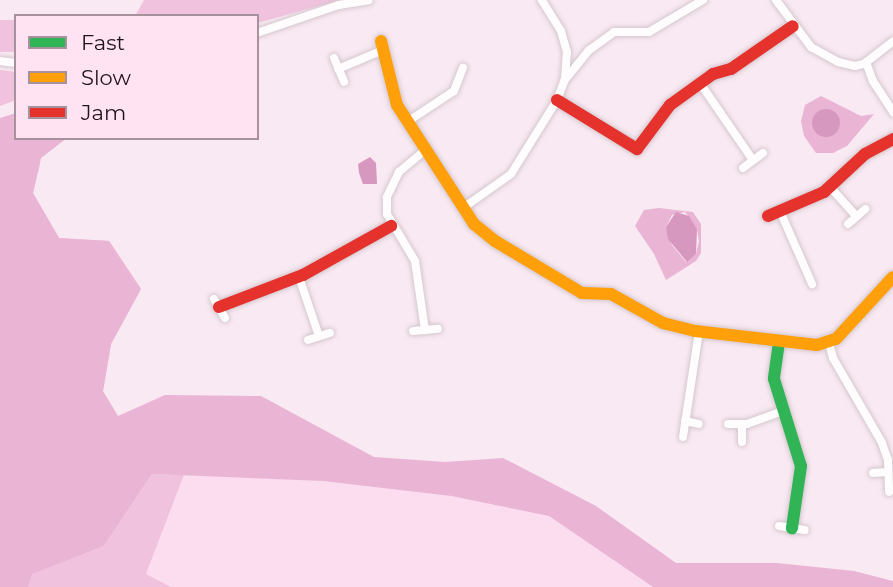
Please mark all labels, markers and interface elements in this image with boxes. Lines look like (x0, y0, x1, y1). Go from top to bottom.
legend (14, 14, 259, 140)
text: Fast (81, 30, 125, 55)
text: Slow (81, 65, 131, 90)
text: Jam (81, 100, 126, 125)

